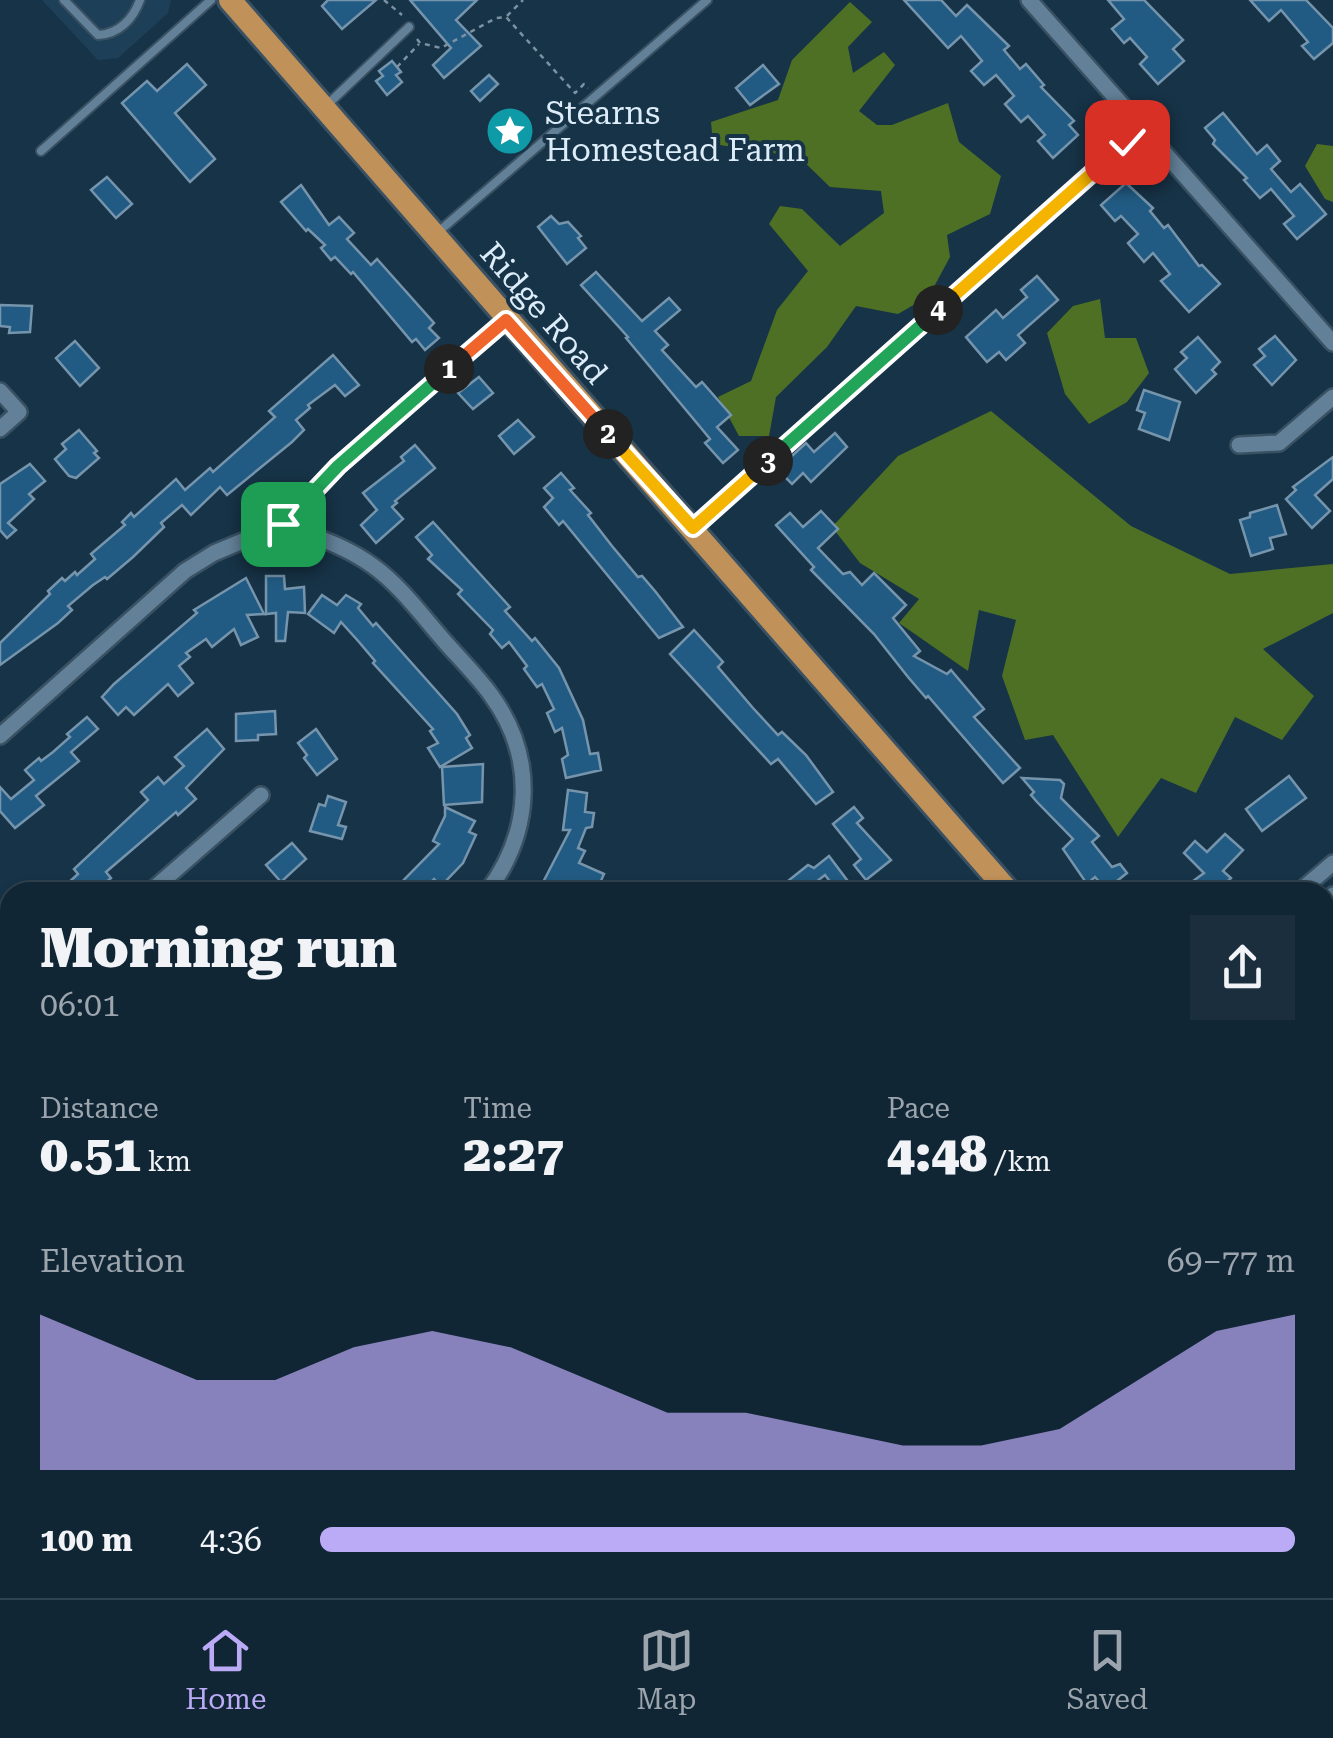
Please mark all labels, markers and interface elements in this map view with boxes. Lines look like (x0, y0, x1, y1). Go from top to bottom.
place label: Stearns Homestead Farm (545, 94, 805, 169)
pin (1085, 100, 1170, 185)
place icon: Stearns Homestead Farm (484, 105, 536, 157)
icon: check (1100, 115, 1155, 170)
street label: Ridge Road (472, 235, 616, 391)
pin: 4 (913, 285, 963, 335)
text: 4 (930, 293, 946, 326)
pin: 1 (424, 344, 474, 394)
text: 1 (441, 352, 457, 385)
pin: 2 (583, 409, 633, 459)
text: 2 (600, 417, 616, 450)
pin: 3 (743, 436, 793, 486)
text: 3 (760, 444, 776, 477)
pin (241, 482, 326, 567)
icon: arrive (256, 497, 311, 552)
button: share (1190, 915, 1295, 1020)
text: Morning run (40, 916, 397, 980)
text: 06:01 (40, 986, 120, 1024)
text: Distance (40, 1092, 159, 1125)
text: Time (463, 1092, 532, 1125)
text: Pace (887, 1092, 950, 1125)
text: 0.51 (40, 1125, 141, 1183)
text: 2:27 (463, 1125, 564, 1183)
text: 4:48 (887, 1125, 987, 1183)
text: km (141, 1145, 191, 1178)
text: /km (987, 1145, 1051, 1178)
text: Elevation (40, 1242, 185, 1280)
text: 69–77 m (1167, 1242, 1295, 1280)
text: 100 m (40, 1521, 133, 1559)
text: 4:36 (200, 1521, 262, 1559)
tab: Home (185, 1623, 266, 1716)
tab: Map (637, 1623, 696, 1716)
tab: Saved (1067, 1623, 1148, 1716)

